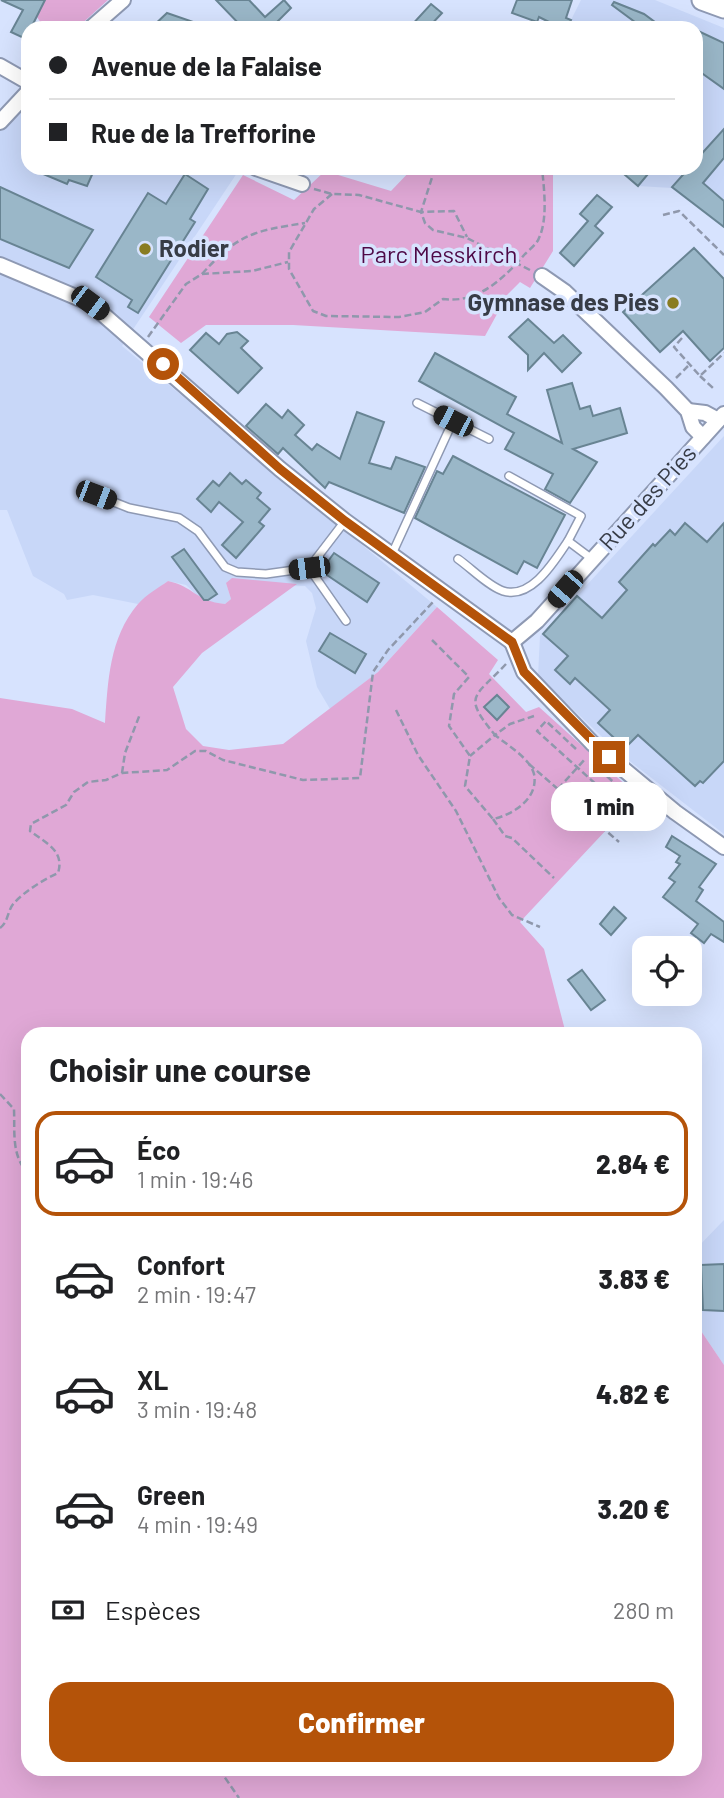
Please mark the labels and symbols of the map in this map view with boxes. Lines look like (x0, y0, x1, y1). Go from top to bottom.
place label: Rodier (159, 233, 229, 262)
park label: Parc Messkirch (361, 239, 517, 268)
marker: Rodier (137, 241, 153, 257)
car (67, 282, 114, 324)
place label: Gymnase des Pies (468, 287, 659, 316)
marker: Gymnase des Pies (665, 295, 681, 311)
route start (147, 348, 179, 380)
car (430, 402, 477, 440)
street label: Rue des Pies (592, 438, 702, 556)
car (73, 478, 120, 512)
car (287, 555, 332, 581)
car (544, 566, 587, 612)
route end (593, 741, 625, 773)
callout: 1 min (551, 782, 667, 830)

